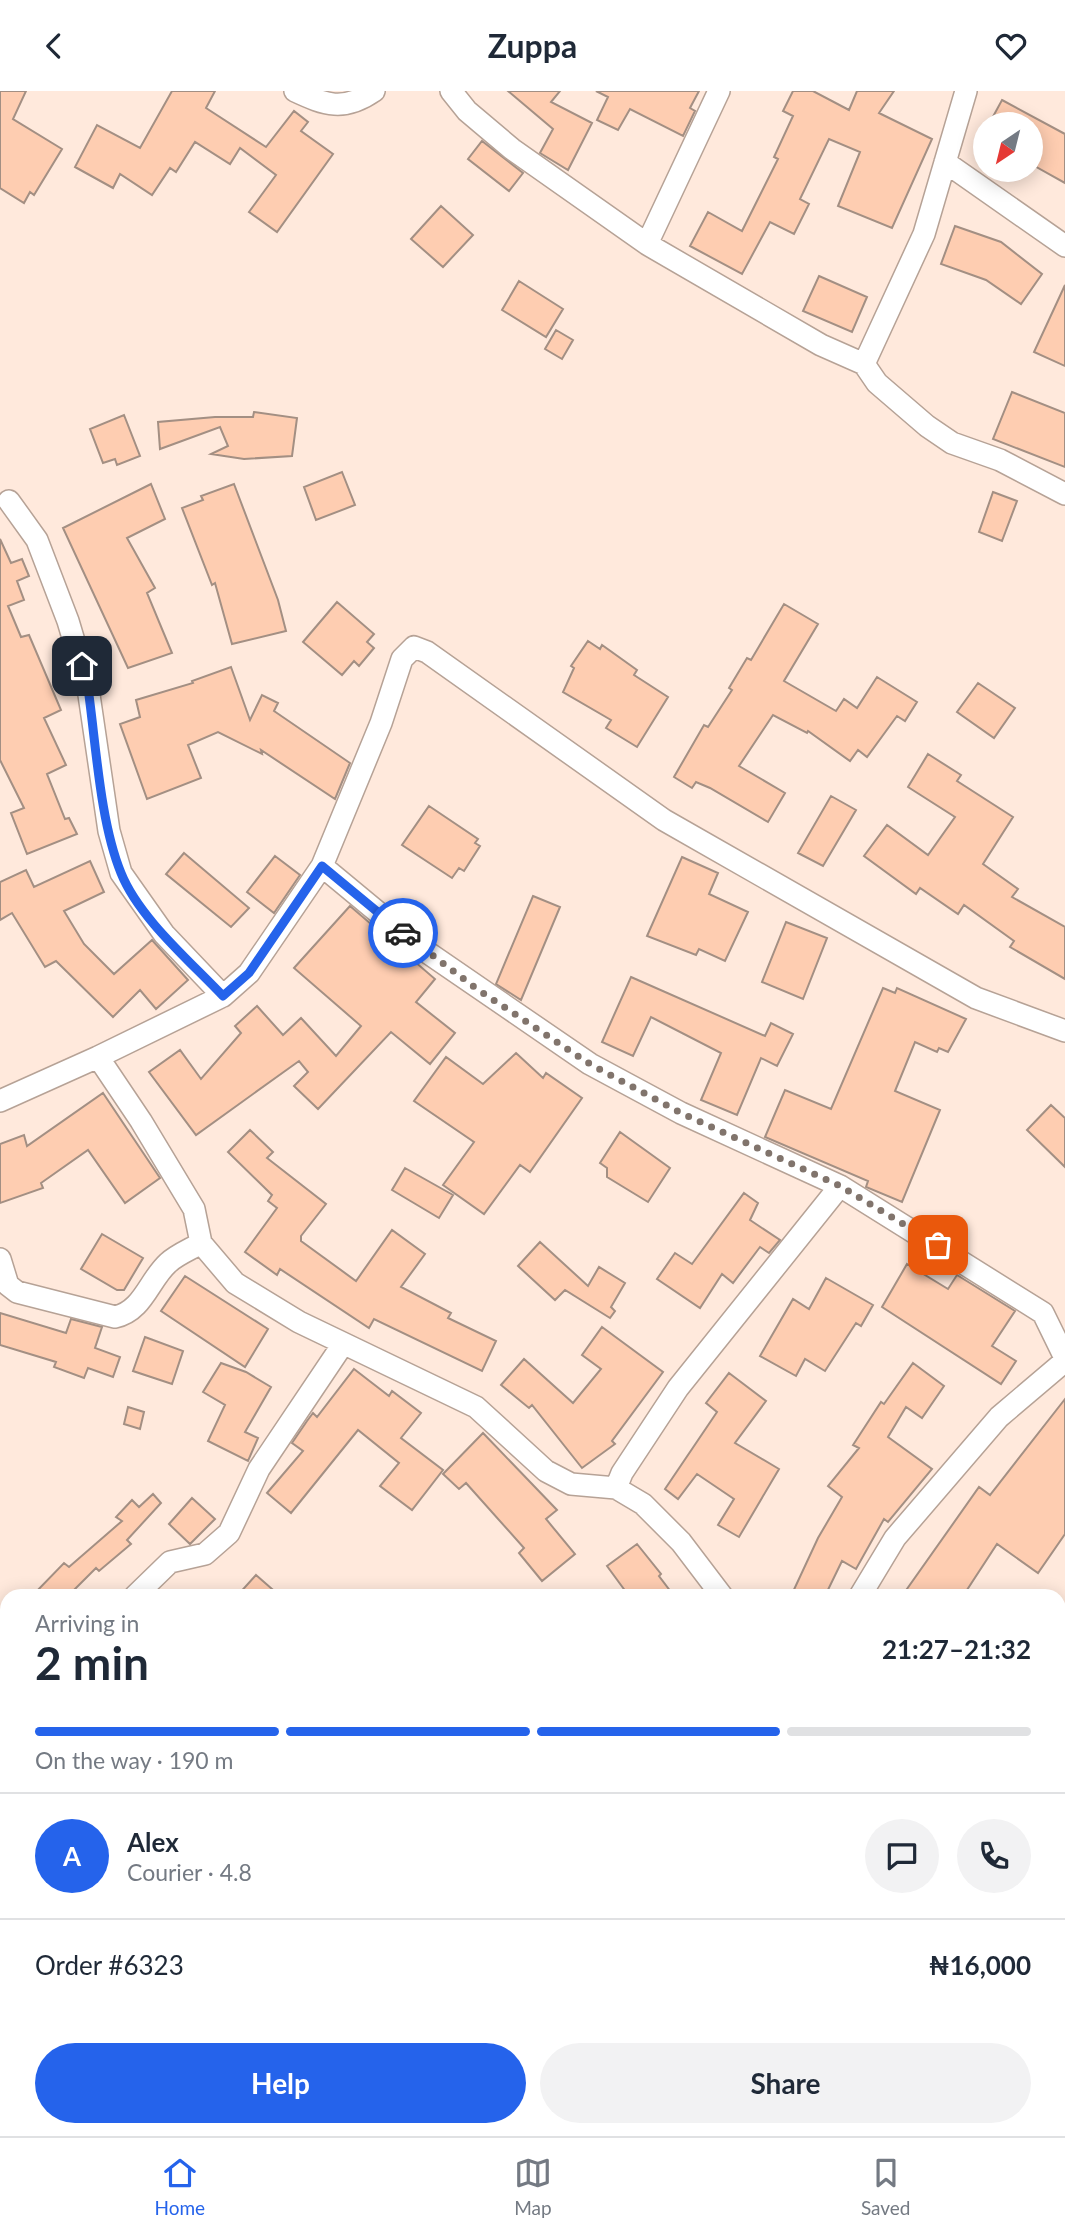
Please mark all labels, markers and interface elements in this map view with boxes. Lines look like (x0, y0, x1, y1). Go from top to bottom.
text: Zuppa (488, 26, 577, 65)
icon: back (35, 27, 73, 65)
icon: heart (992, 27, 1030, 65)
north arrow (973, 112, 1043, 182)
map controls (973, 112, 1043, 182)
pin (52, 636, 112, 696)
icon: home (63, 647, 101, 685)
courier (368, 898, 438, 968)
icon: car (384, 914, 422, 952)
pin (908, 1215, 968, 1275)
icon: bag (919, 1226, 957, 1264)
text: Arriving in (35, 1609, 139, 1637)
text: 21:27–21:32 (882, 1633, 1031, 1665)
text: 2 min (35, 1635, 149, 1690)
text: On the way · 190 m (35, 1746, 234, 1774)
button: chat (865, 1819, 939, 1893)
button: phone (957, 1819, 1031, 1893)
text: Alex (127, 1826, 179, 1858)
text: A (63, 1840, 81, 1872)
text: Courier · 4.8 (127, 1858, 252, 1886)
text: Order #6323 (35, 1949, 184, 1981)
text: ₦16,000 (929, 1949, 1031, 1981)
button: Help (35, 2043, 526, 2123)
button: Share (540, 2043, 1031, 2123)
tab: Home (154, 2154, 205, 2219)
tab: Map (514, 2154, 552, 2219)
tab: Saved (861, 2154, 911, 2219)

